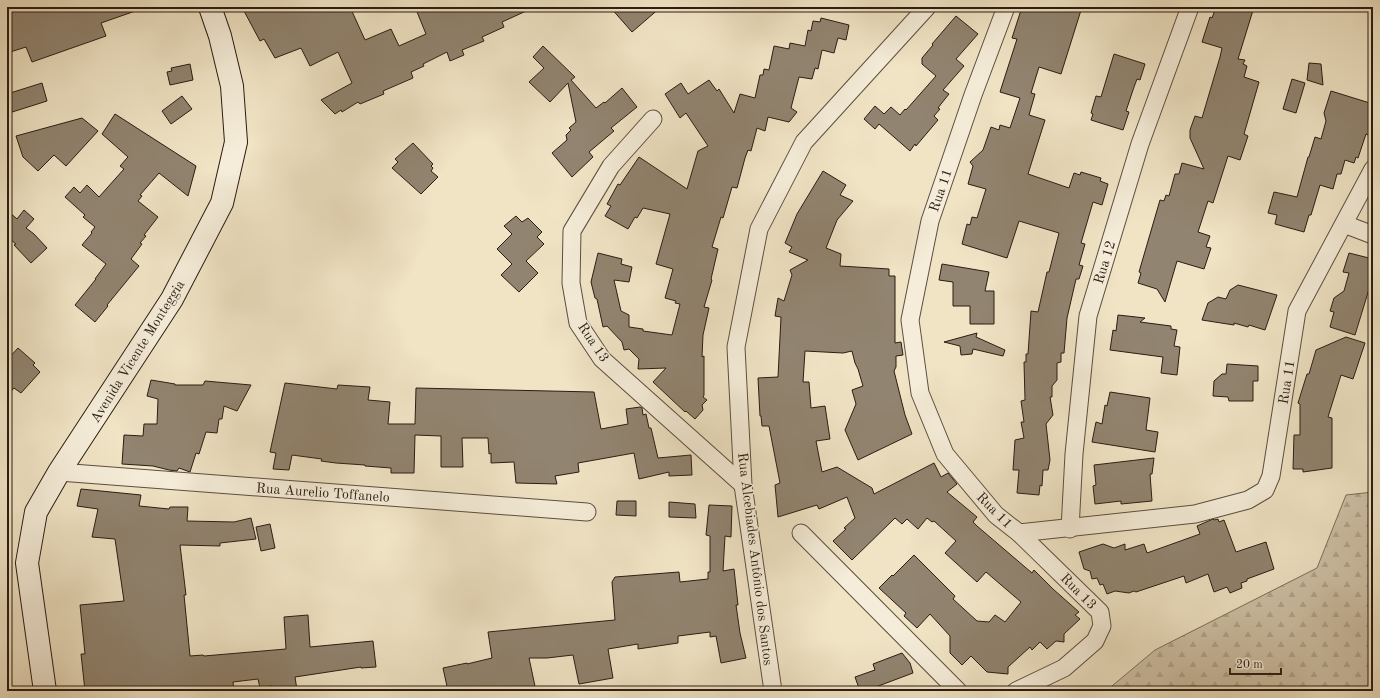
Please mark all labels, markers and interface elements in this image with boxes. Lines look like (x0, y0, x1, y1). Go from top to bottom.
street label: Rua 11 (927, 167, 955, 214)
street label: Rua 12 (1092, 239, 1118, 286)
street label: Avenida Vicente Monteggia (88, 278, 188, 425)
street label: Rua 13 (575, 320, 611, 365)
street label: Rua 11 (1277, 359, 1297, 405)
street label: Rua Alcebiades Antônio dos Santos (735, 452, 775, 666)
street label: Rua Aurelio Toffanelo (256, 481, 390, 505)
street label: Rua 11 (974, 490, 1015, 531)
street label: Rua 13 (1058, 571, 1099, 612)
scale bar (1230, 650, 1281, 676)
text: 20 m (1236, 659, 1263, 671)

